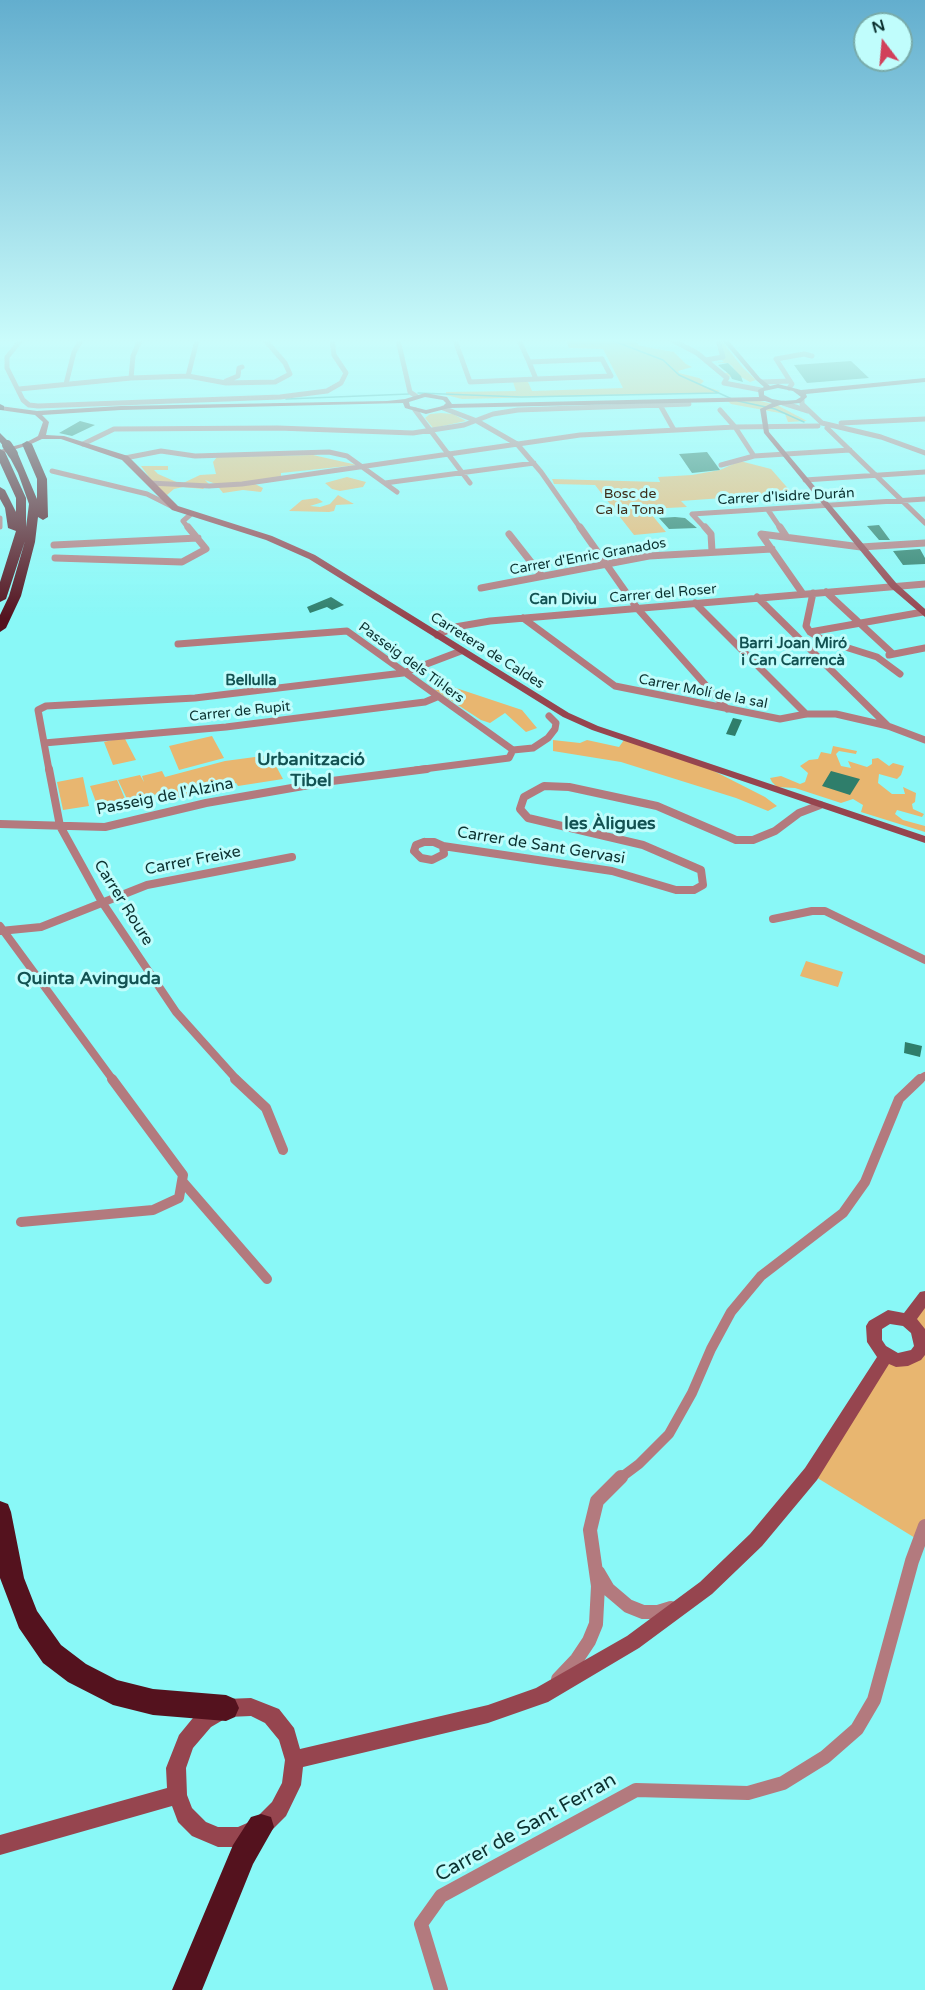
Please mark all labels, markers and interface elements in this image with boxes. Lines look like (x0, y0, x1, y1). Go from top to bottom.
north arrow (853, 12, 913, 72)
text: N (870, 15, 888, 38)
street label: Carrer d'Isidre Durán (717, 485, 855, 509)
park label: Bosc de Ca la Tona (596, 486, 664, 518)
street label: Carrer d'Enric Granados (508, 535, 668, 579)
street label: Carrer del Roser (609, 581, 717, 607)
district label: Can Diviu (529, 591, 597, 609)
street label: Carretera de Caldes (427, 609, 547, 693)
street label: Passeig dels Til·lers (355, 619, 467, 707)
district label: Barri Joan Miró i Can Carrencà (739, 635, 847, 670)
street label: Carrer Molí de la sal (637, 671, 769, 713)
district label: Bellulla (225, 672, 277, 690)
street label: Carrer de Rupit (189, 698, 291, 726)
district label: Urbanització Tibel (257, 749, 365, 792)
street label: Passeig de l'Alzina (95, 774, 235, 820)
district label: les Àligues (564, 813, 656, 835)
street label: Carrer de Sant Gervasi (456, 823, 626, 869)
street label: Carrer Freixe (143, 842, 243, 880)
street label: Carrer Roure (89, 857, 157, 949)
district label: Quinta Avinguda (17, 968, 161, 990)
street label: Carrer de Sant Ferran (431, 1768, 621, 1888)

